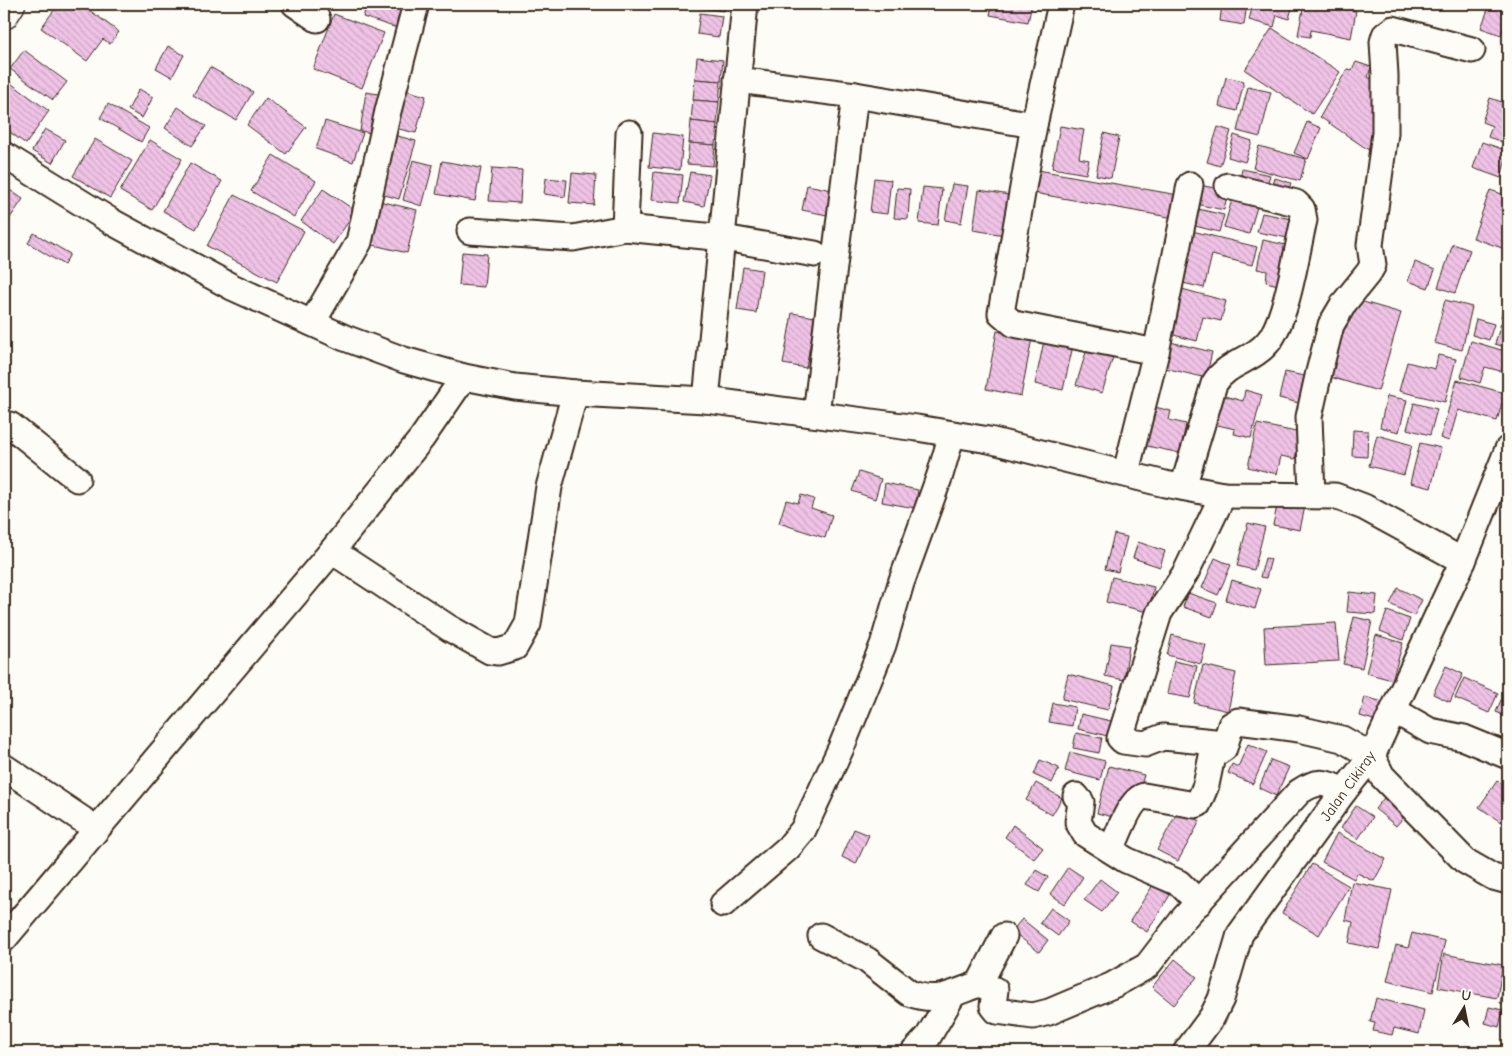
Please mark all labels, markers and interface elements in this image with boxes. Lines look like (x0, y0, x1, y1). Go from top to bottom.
street label: Jalan Cikiray (1317, 747, 1380, 825)
north arrow (1440, 984, 1490, 1034)
text: U (1460, 987, 1472, 1005)

